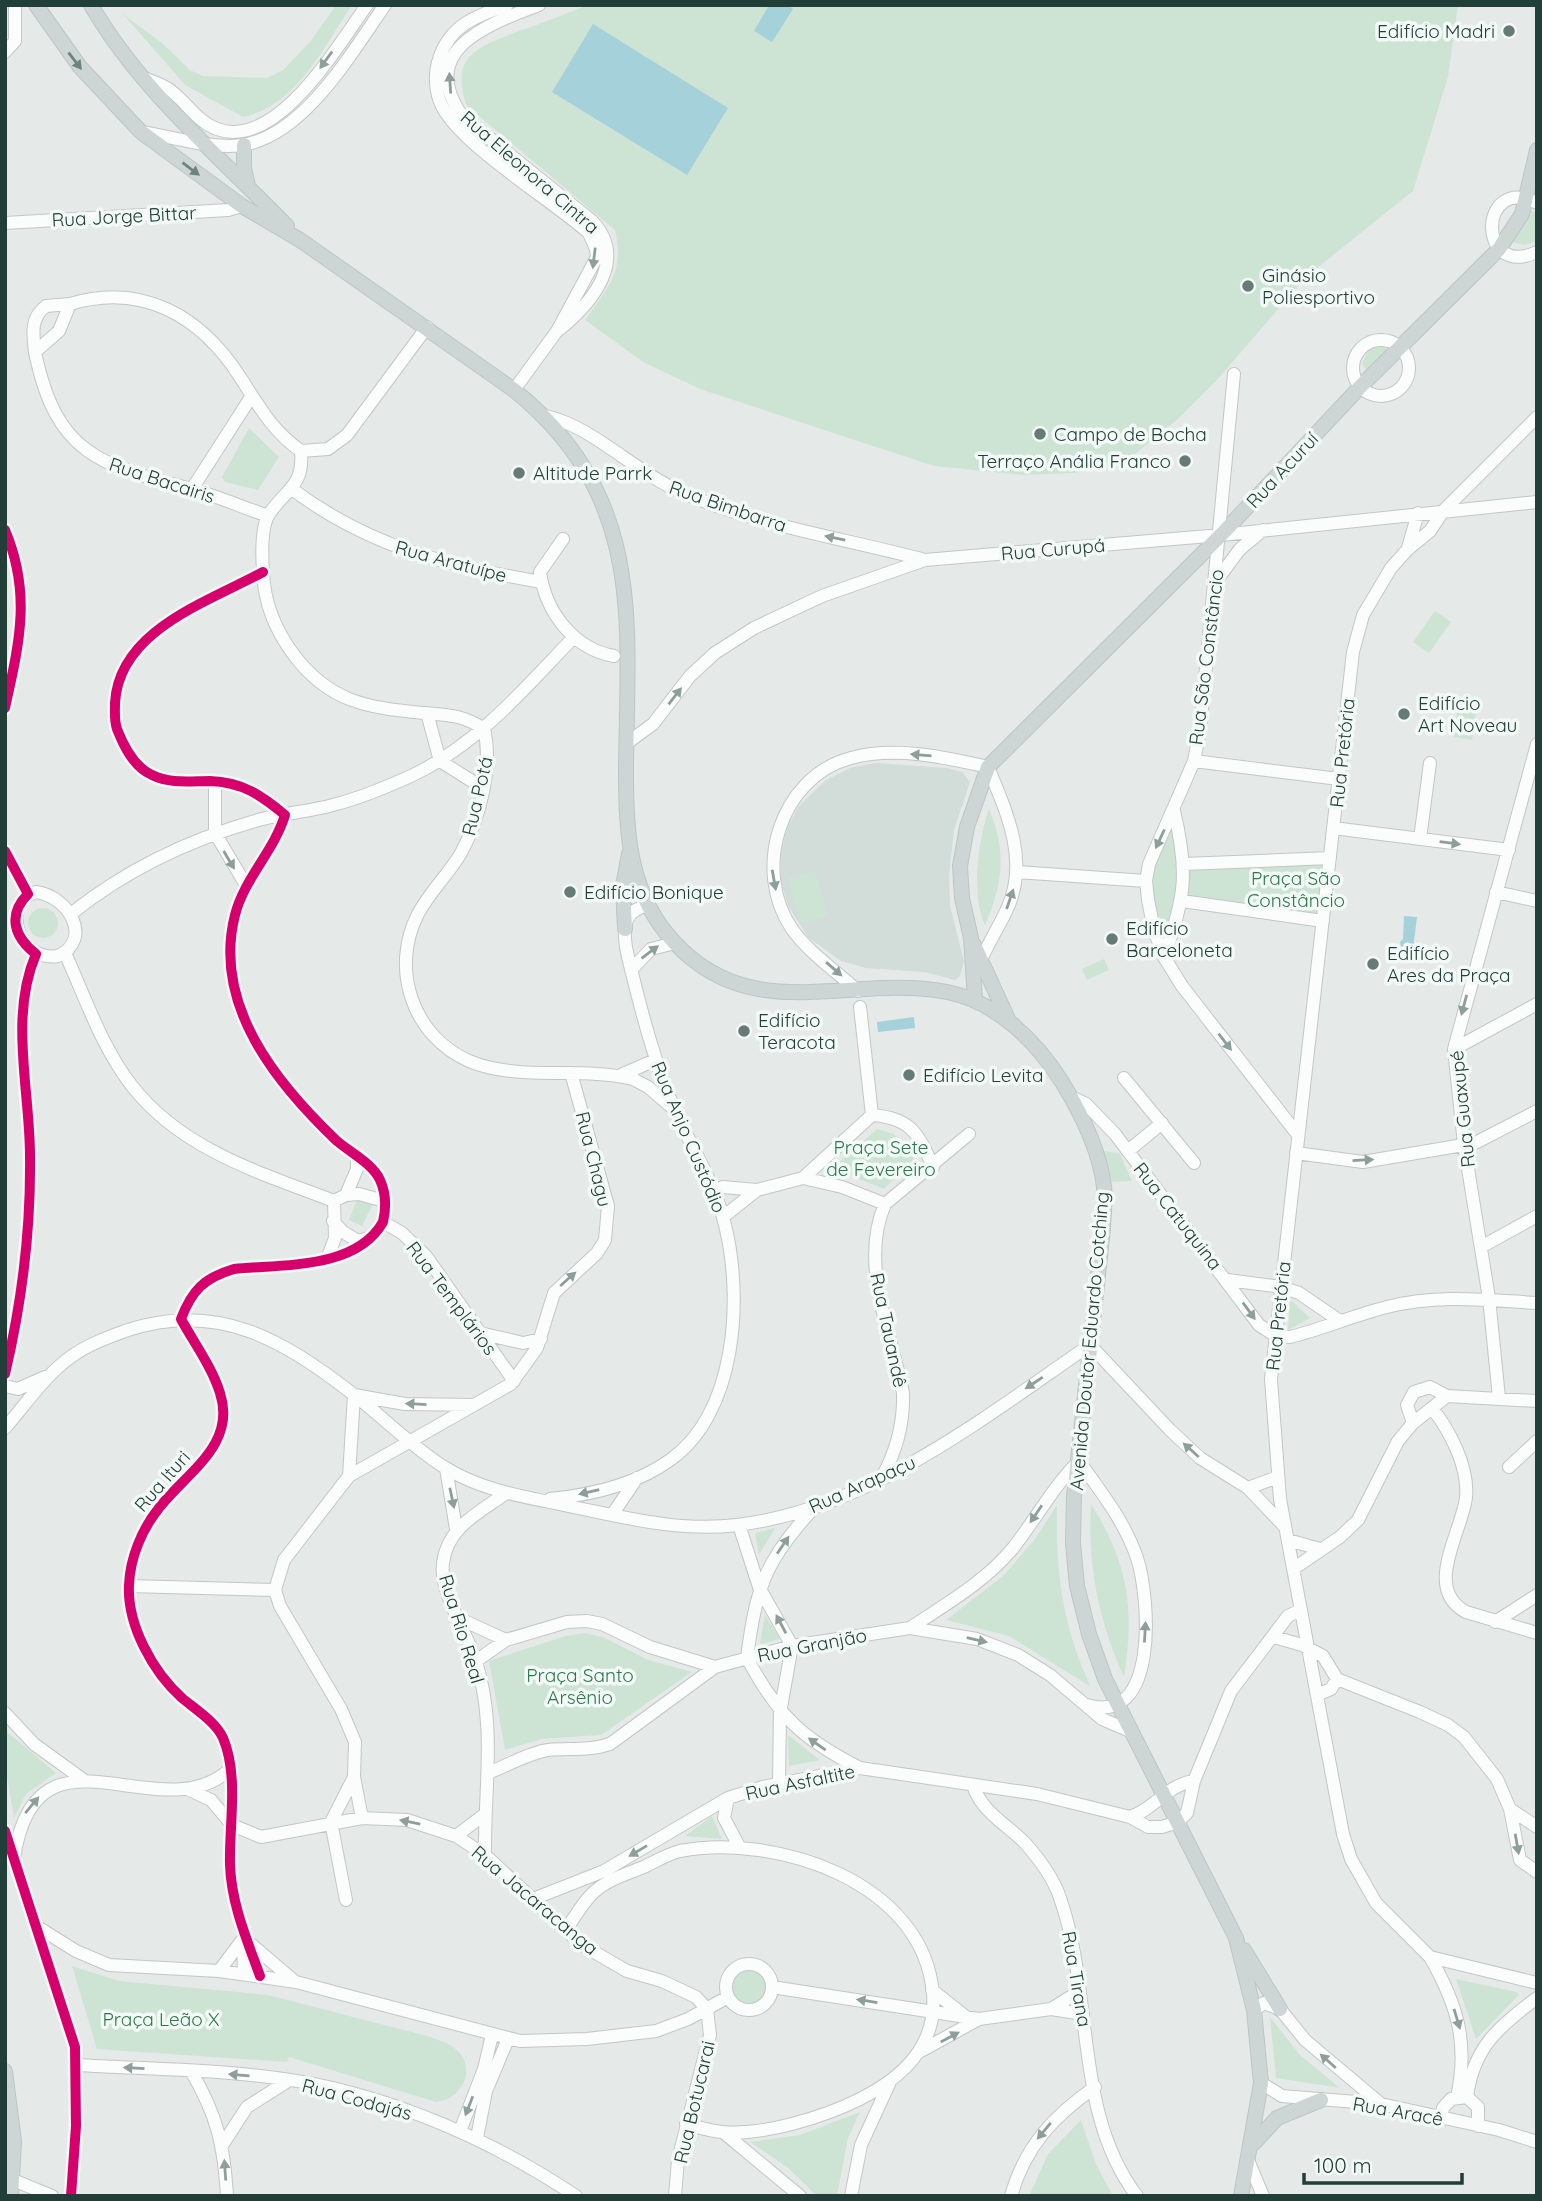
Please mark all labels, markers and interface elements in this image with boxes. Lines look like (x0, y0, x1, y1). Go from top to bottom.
place label: Edifício Madri (1377, 19, 1495, 43)
marker: Edifício Madri (1501, 23, 1517, 39)
one-way arrow (320, 51, 334, 69)
one-way arrow (68, 52, 82, 70)
one-way arrow (444, 72, 455, 94)
street label: Rua Eleonora Cintra (456, 105, 604, 239)
one-way arrow (182, 162, 201, 176)
street label: Rua Jorge Bittar (51, 200, 198, 232)
one-way arrow (588, 247, 599, 269)
place label: Ginásio Poliesportivo (1262, 263, 1375, 309)
marker: Ginásio Poliesportivo (1240, 278, 1256, 294)
place label: Campo de Bocha (1054, 422, 1207, 446)
marker: Campo de Bocha (1032, 426, 1048, 442)
street label: Rua Acuruí (1241, 426, 1324, 513)
place label: Terraço Anália Franco (977, 449, 1171, 473)
street label: Rua Bacairis (106, 452, 218, 508)
marker: Terraço Anália Franco (1177, 453, 1193, 469)
place label: Altitude Parrk (533, 461, 652, 485)
marker: Altitude Parrk (511, 465, 527, 481)
street label: Rua Bimbarra (666, 475, 790, 537)
one-way arrow (824, 532, 846, 543)
street label: Rua Curupá (1000, 532, 1106, 566)
street label: Rua Aratuípe (393, 535, 509, 587)
street label: Rua São Constâncio (1183, 568, 1229, 746)
one-way arrow (667, 687, 682, 705)
place label: Edifício Art Noveau (1418, 691, 1517, 737)
street label: Rua Pretória (1324, 697, 1360, 809)
marker: Edifício Art Noveau (1396, 706, 1412, 722)
one-way arrow (910, 749, 932, 760)
street label: Rua Potá (456, 754, 498, 838)
one-way arrow (1154, 829, 1166, 849)
one-way arrow (1439, 837, 1461, 848)
one-way arrow (223, 850, 236, 869)
park label: Praça São Constâncio (1247, 866, 1345, 912)
one-way arrow (769, 869, 780, 891)
place label: Edifício Bonique (584, 880, 724, 904)
marker: Edifício Bonique (562, 884, 578, 900)
one-way arrow (1005, 888, 1016, 909)
place label: Edifício Barceloneta (1126, 916, 1233, 962)
marker: Edifício Barceloneta (1104, 931, 1120, 947)
place label: Edifício Ares da Praça (1387, 941, 1511, 987)
one-way arrow (641, 944, 659, 959)
marker: Edifício Ares da Praça (1365, 956, 1381, 972)
one-way arrow (825, 961, 842, 976)
one-way arrow (1459, 995, 1469, 1016)
place label: Edifício Teracota (758, 1008, 836, 1054)
marker: Edifício Teracota (736, 1023, 752, 1039)
one-way arrow (1218, 1032, 1233, 1050)
street label: Rua Guaxupé (1444, 1049, 1480, 1169)
street label: Rua Anjo Custódio (646, 1058, 732, 1216)
place label: Edifício Levita (923, 1063, 1044, 1087)
marker: Edifício Levita (901, 1067, 917, 1083)
street label: Rua Chagu (571, 1109, 617, 1209)
park label: Praça Sete de Fevereiro (826, 1135, 936, 1181)
one-way arrow (1352, 1155, 1374, 1166)
street label: Rua Catuquina (1128, 1157, 1228, 1275)
street label: Avenida Doutor Eduardo Cotching (1064, 1191, 1114, 1491)
street label: Rua Templários (401, 1236, 503, 1360)
street label: Rua Pretória (1260, 1260, 1296, 1372)
one-way arrow (559, 1271, 576, 1287)
street label: Rua Tauandê (865, 1271, 913, 1389)
one-way arrow (1241, 1302, 1255, 1320)
one-way arrow (1025, 1376, 1043, 1390)
one-way arrow (404, 1398, 426, 1409)
one-way arrow (1182, 1442, 1200, 1458)
street label: Rua Ituri (129, 1445, 195, 1517)
street label: Rua Arapaçu (805, 1450, 919, 1518)
one-way arrow (578, 1486, 600, 1497)
one-way arrow (447, 1487, 458, 1509)
one-way arrow (1030, 1504, 1043, 1524)
one-way arrow (776, 1536, 790, 1554)
street label: Rua Rio Real (434, 1572, 490, 1686)
one-way arrow (775, 1614, 787, 1634)
one-way arrow (1140, 1620, 1151, 1642)
street label: Rua Granjão (755, 1623, 869, 1667)
one-way arrow (966, 1635, 988, 1646)
park label: Praça Santo Arsênio (526, 1663, 634, 1709)
one-way arrow (808, 1738, 827, 1751)
street label: Rua Asfaltite (743, 1759, 857, 1805)
one-way arrow (24, 1797, 39, 1814)
one-way arrow (399, 1816, 421, 1827)
one-way arrow (1512, 1833, 1523, 1855)
street label: Rua Jacaracanga (467, 1840, 603, 1960)
one-way arrow (628, 1845, 647, 1857)
street label: Rua Tirana (1057, 1929, 1097, 2029)
one-way arrow (856, 1996, 878, 2007)
park label: Praça Leão X (102, 2007, 220, 2031)
one-way arrow (1453, 2009, 1463, 2030)
one-way arrow (940, 2031, 960, 2042)
street label: Rua Botucarai (668, 2038, 720, 2166)
one-way arrow (1319, 2053, 1337, 2069)
one-way arrow (123, 2063, 145, 2074)
one-way arrow (228, 2069, 250, 2080)
street label: Rua Codajás (300, 2073, 415, 2125)
street label: Rua Aracê (1351, 2091, 1445, 2131)
one-way arrow (463, 2096, 474, 2117)
one-way arrow (1036, 2122, 1051, 2140)
scale bar (1304, 2142, 1462, 2186)
text: 100 m (1314, 2152, 1372, 2178)
one-way arrow (219, 2158, 230, 2180)

